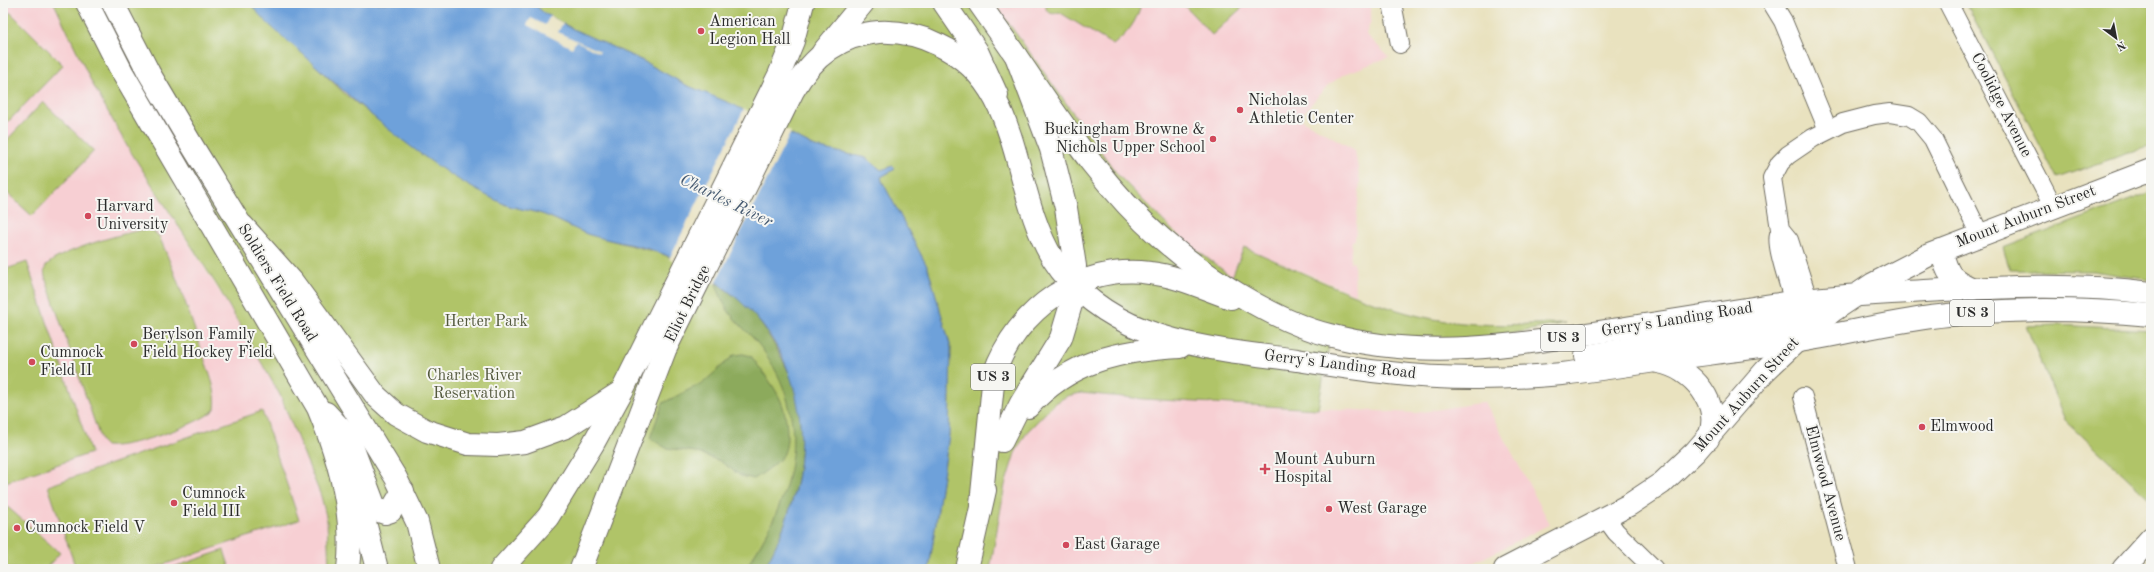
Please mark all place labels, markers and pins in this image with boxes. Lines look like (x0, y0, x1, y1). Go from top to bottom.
place label: American Legion Hall (709, 14, 790, 48)
marker: American Legion Hall (696, 26, 706, 36)
place label: Nicholas Athletic Center (1248, 93, 1354, 127)
marker: Nicholas Athletic Center (1235, 105, 1245, 115)
place label: Buckingham Browne & Nichols Upper School (1044, 122, 1205, 156)
marker: Buckingham Browne & Nichols Upper School (1208, 134, 1218, 144)
place label: Harvard University (96, 199, 169, 233)
marker: Harvard University (83, 211, 93, 221)
place label: Berylson Family Field Hockey Field (142, 327, 273, 361)
marker: Berylson Family Field Hockey Field (129, 339, 139, 349)
place label: Cumnock Field II (40, 345, 104, 379)
marker: Cumnock Field II (27, 357, 37, 367)
place label: Elmwood (1930, 419, 1994, 435)
marker: Elmwood (1917, 422, 1927, 432)
place label: Mount Auburn Hospital (1274, 452, 1376, 486)
marker: Mount Auburn Hospital (1259, 463, 1271, 475)
place label: Cumnock Field III (182, 486, 246, 520)
marker: Cumnock Field III (169, 498, 179, 508)
place label: West Garage (1337, 501, 1427, 517)
marker: West Garage (1324, 504, 1334, 514)
place label: Cumnock Field V (25, 520, 145, 536)
marker: Cumnock Field V (12, 523, 22, 533)
place label: East Garage (1074, 537, 1160, 553)
marker: East Garage (1061, 540, 1071, 550)

